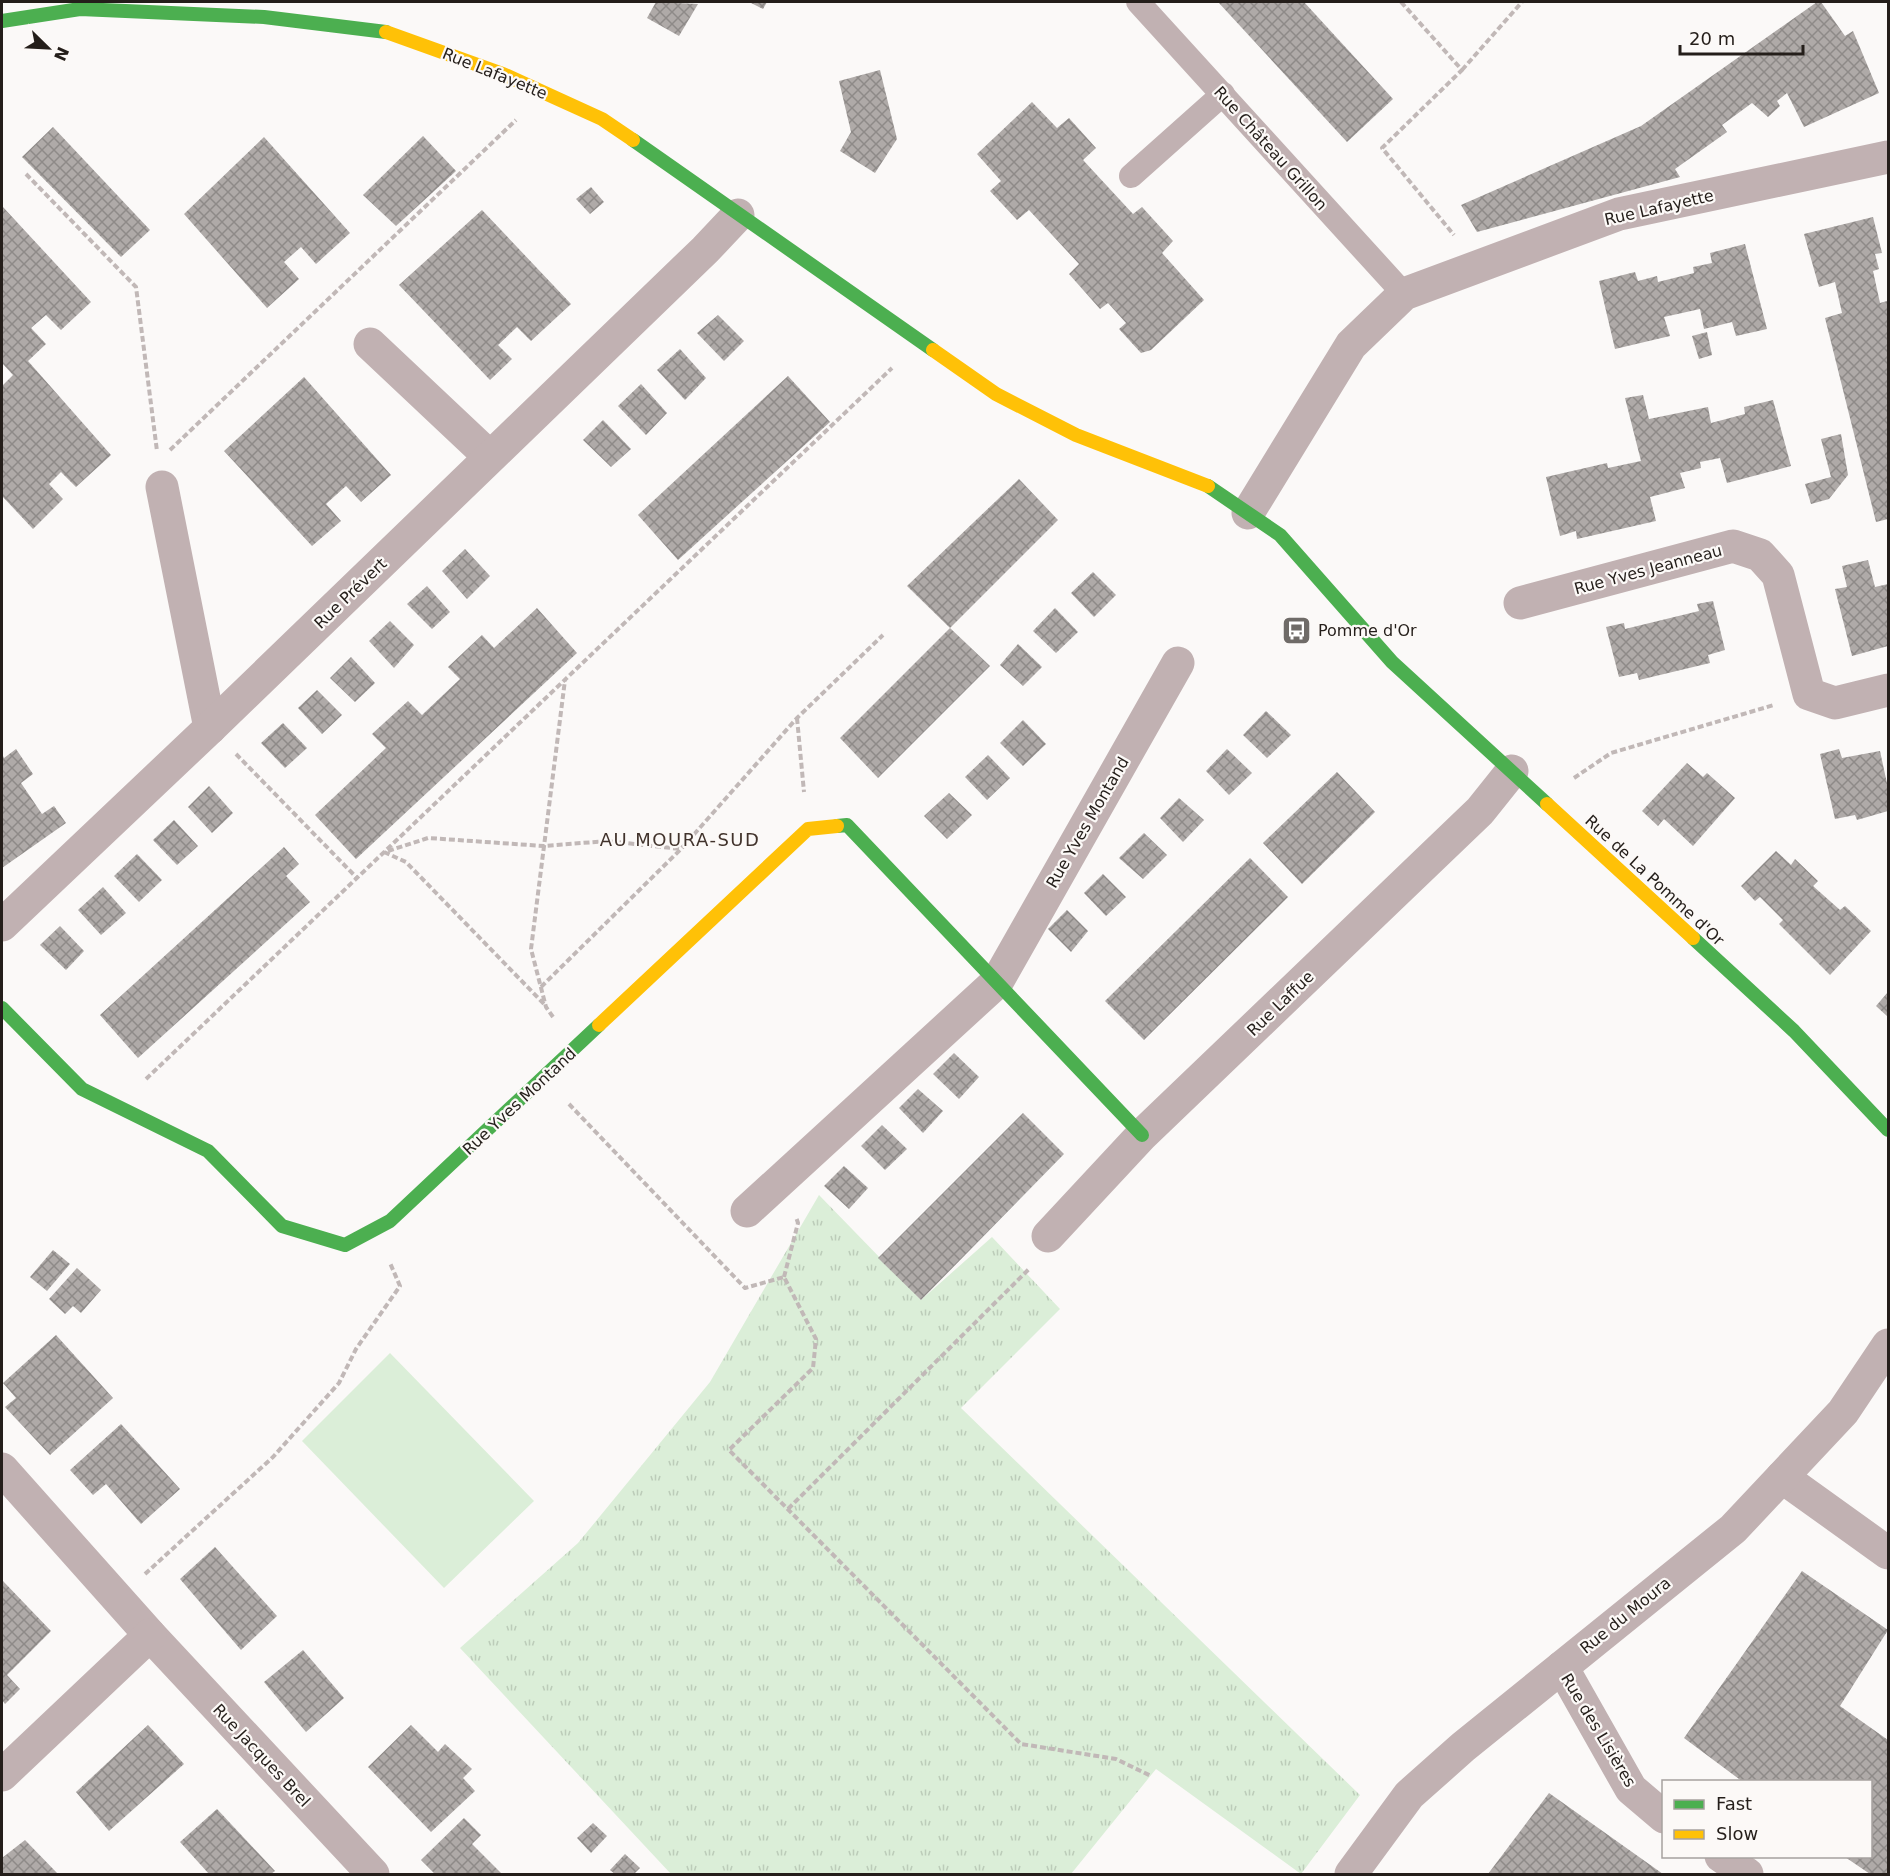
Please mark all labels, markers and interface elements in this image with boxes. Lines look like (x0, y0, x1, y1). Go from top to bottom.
north arrow (18, 18, 78, 78)
scale bar (1680, 18, 1803, 56)
text: 20 m (1689, 28, 1735, 49)
text: N (50, 44, 73, 64)
street label: Rue Lafayette (440, 44, 550, 103)
street label: Rue Château Grillon (1210, 83, 1331, 214)
street label: Rue Lafayette (1603, 186, 1715, 229)
street label: Rue Yves Jeanneau (1572, 541, 1724, 598)
street label: Rue Prévert (310, 554, 390, 633)
bus stop icon: Pomme d'Or (1281, 614, 1313, 646)
place label: Pomme d'Or (1318, 621, 1417, 640)
street label: Rue Yves Montand (1042, 753, 1133, 891)
street label: Rue de La Pomme d'Or (1581, 811, 1728, 950)
district label: AU MOURA-SUD (600, 829, 760, 850)
street label: Rue Laffue (1243, 967, 1318, 1040)
street label: Rue Yves Montand (459, 1044, 580, 1159)
street label: Rue du Moura (1576, 1573, 1674, 1658)
street label: Rue des Lisières (1557, 1670, 1640, 1791)
street label: Rue Jacques Brel (209, 1700, 314, 1811)
legend (1662, 1780, 1872, 1858)
text: Fast (1716, 1793, 1752, 1814)
text: Slow (1716, 1823, 1758, 1844)

